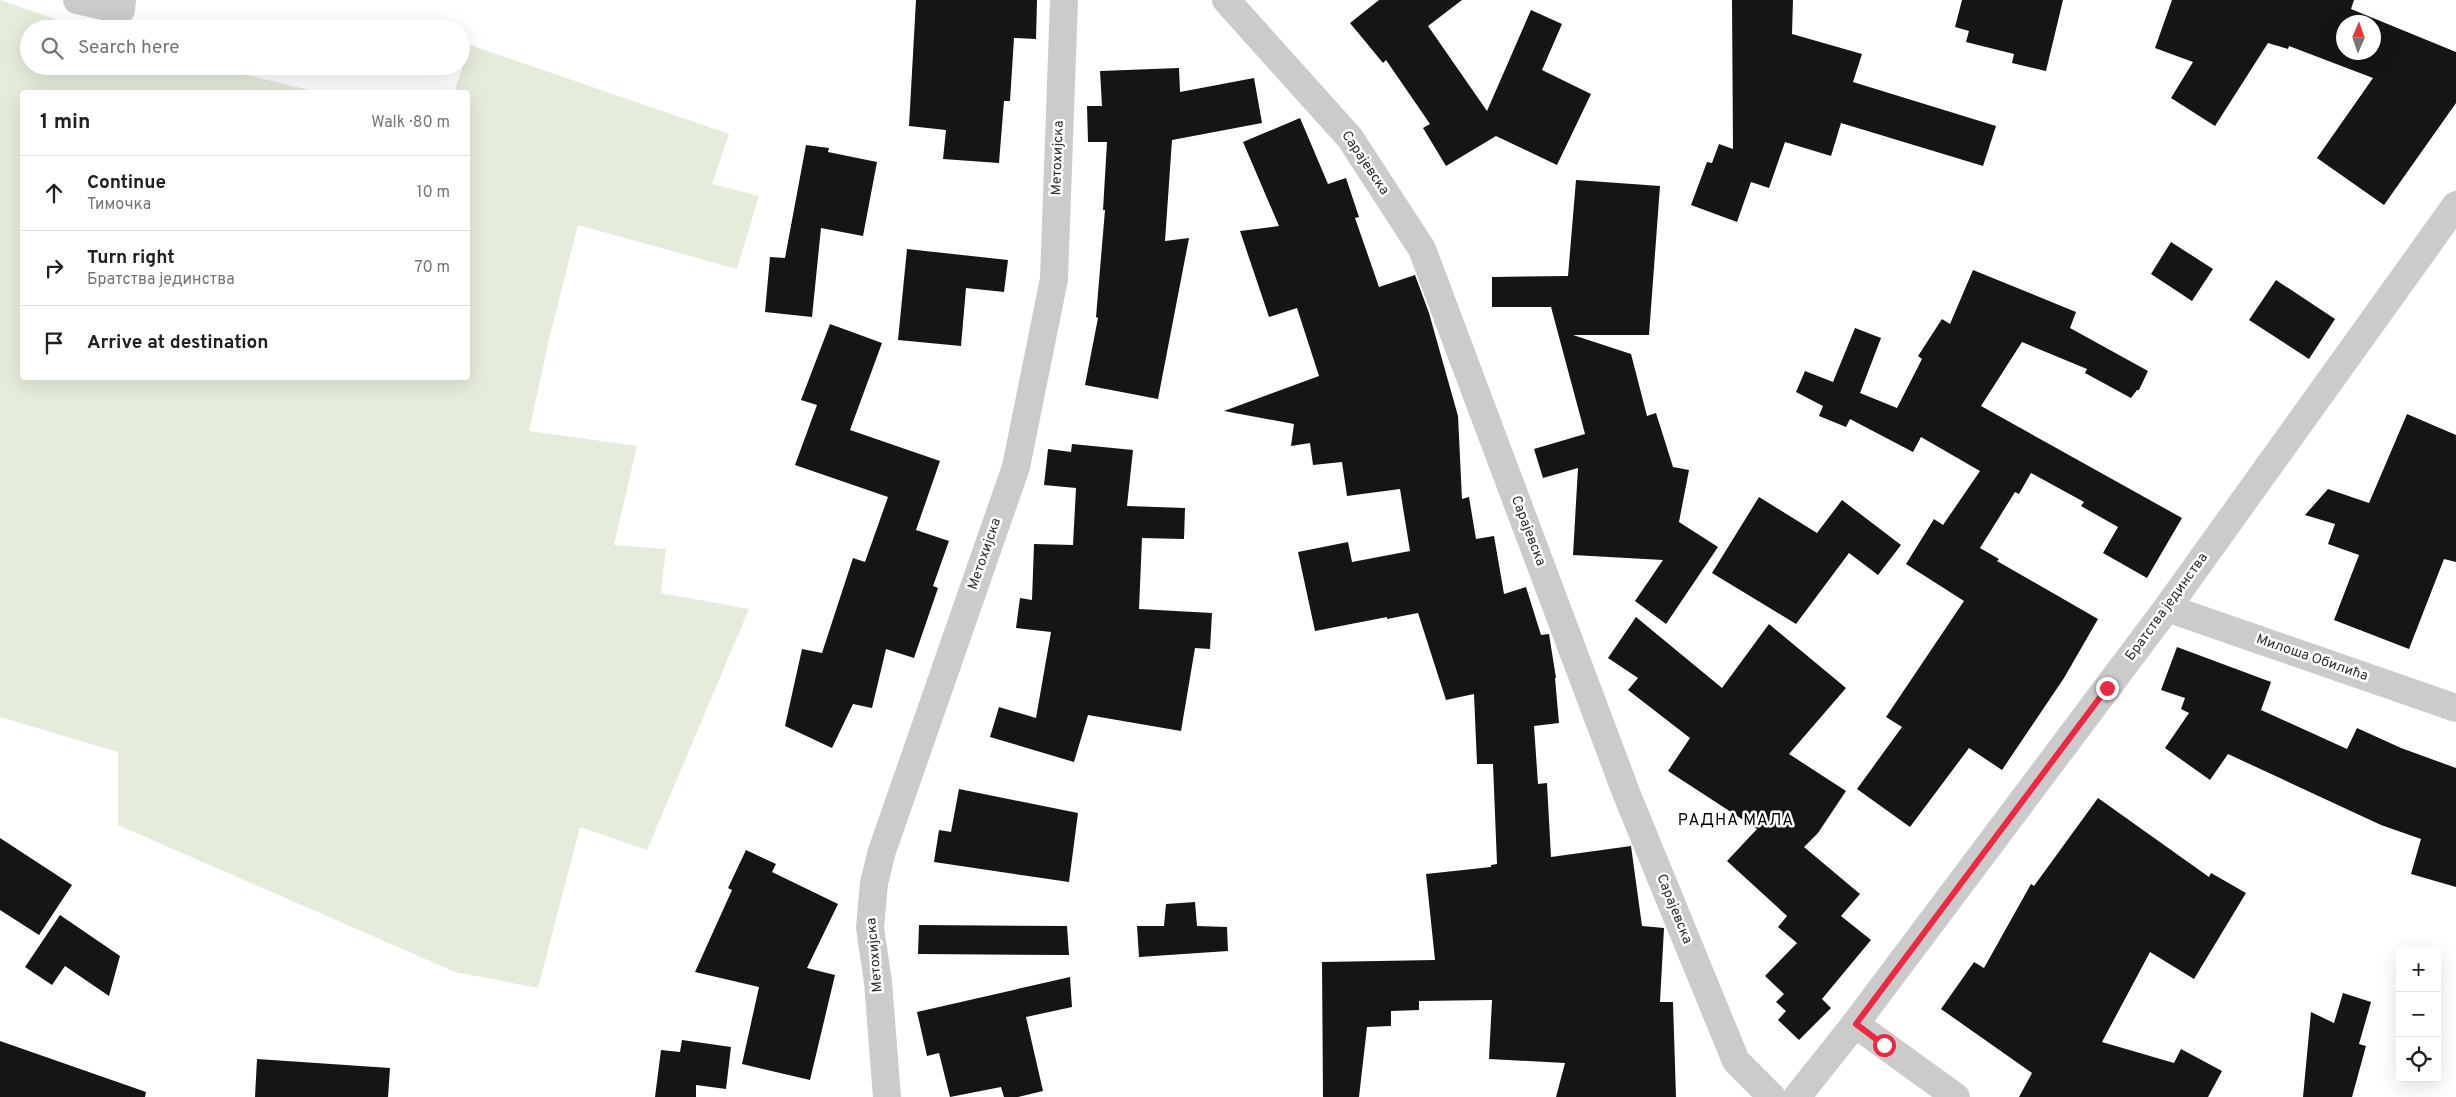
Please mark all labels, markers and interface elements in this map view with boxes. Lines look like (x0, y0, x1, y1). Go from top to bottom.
north arrow (2336, 15, 2381, 60)
search box (20, 20, 470, 75)
icon: search (38, 34, 66, 62)
text: Search here (78, 36, 180, 60)
text: 1 min (40, 109, 90, 136)
text: Walk · 80 m (371, 113, 450, 133)
street label: Метохијска (1048, 120, 1068, 196)
street label: Сарајевска (1337, 128, 1393, 198)
text: Continue (87, 171, 166, 195)
icon: ahead (40, 179, 68, 207)
text: 10 m (416, 183, 450, 203)
text: Тимочка (87, 195, 151, 215)
text: Turn right (87, 246, 175, 270)
icon: right (40, 254, 68, 282)
text: 70 m (415, 258, 450, 278)
text: Братства јединства (87, 270, 235, 290)
icon: arrive (40, 329, 68, 357)
text: Arrive at destination (87, 331, 268, 355)
street label: Сарајевска (1507, 494, 1549, 568)
street label: Метохијска (965, 516, 1005, 592)
street label: Братства јединства (2122, 550, 2212, 664)
street label: Милоша Обилића (2254, 631, 2370, 685)
route end (2096, 677, 2119, 700)
district label: РАДНА МАЛА (1678, 811, 1794, 831)
street label: Сарајевска (1652, 872, 1696, 946)
street label: Метохијска (863, 917, 887, 993)
map controls (2396, 947, 2441, 1082)
button: + (2396, 947, 2441, 992)
button: − (2396, 992, 2441, 1037)
route start (1873, 1034, 1896, 1057)
button: locate (2396, 1037, 2441, 1082)

